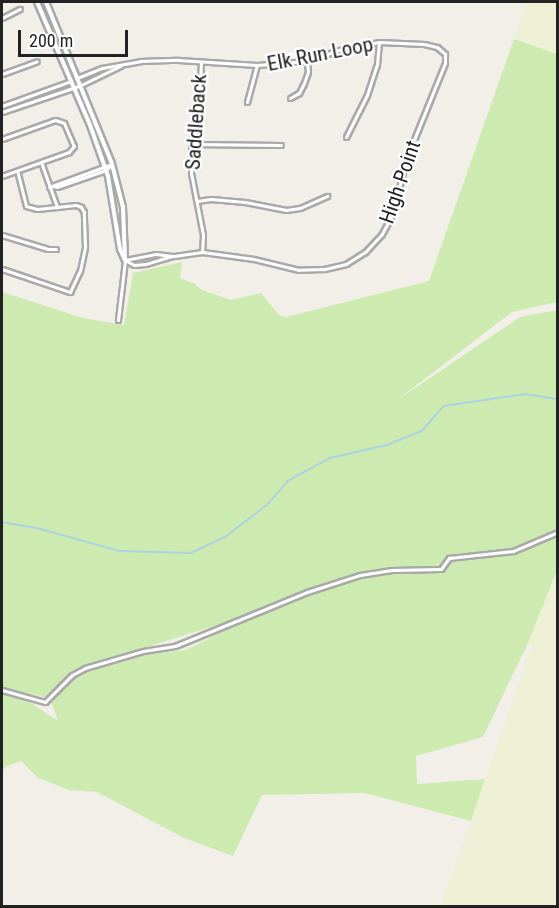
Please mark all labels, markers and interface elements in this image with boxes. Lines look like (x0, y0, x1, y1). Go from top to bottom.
scale bar (21, 18, 130, 56)
text: 200 m (29, 30, 73, 51)
street label: Elk Run Loop (265, 31, 375, 77)
street label: Saddleback (180, 73, 212, 171)
street label: High Point (374, 137, 426, 227)

